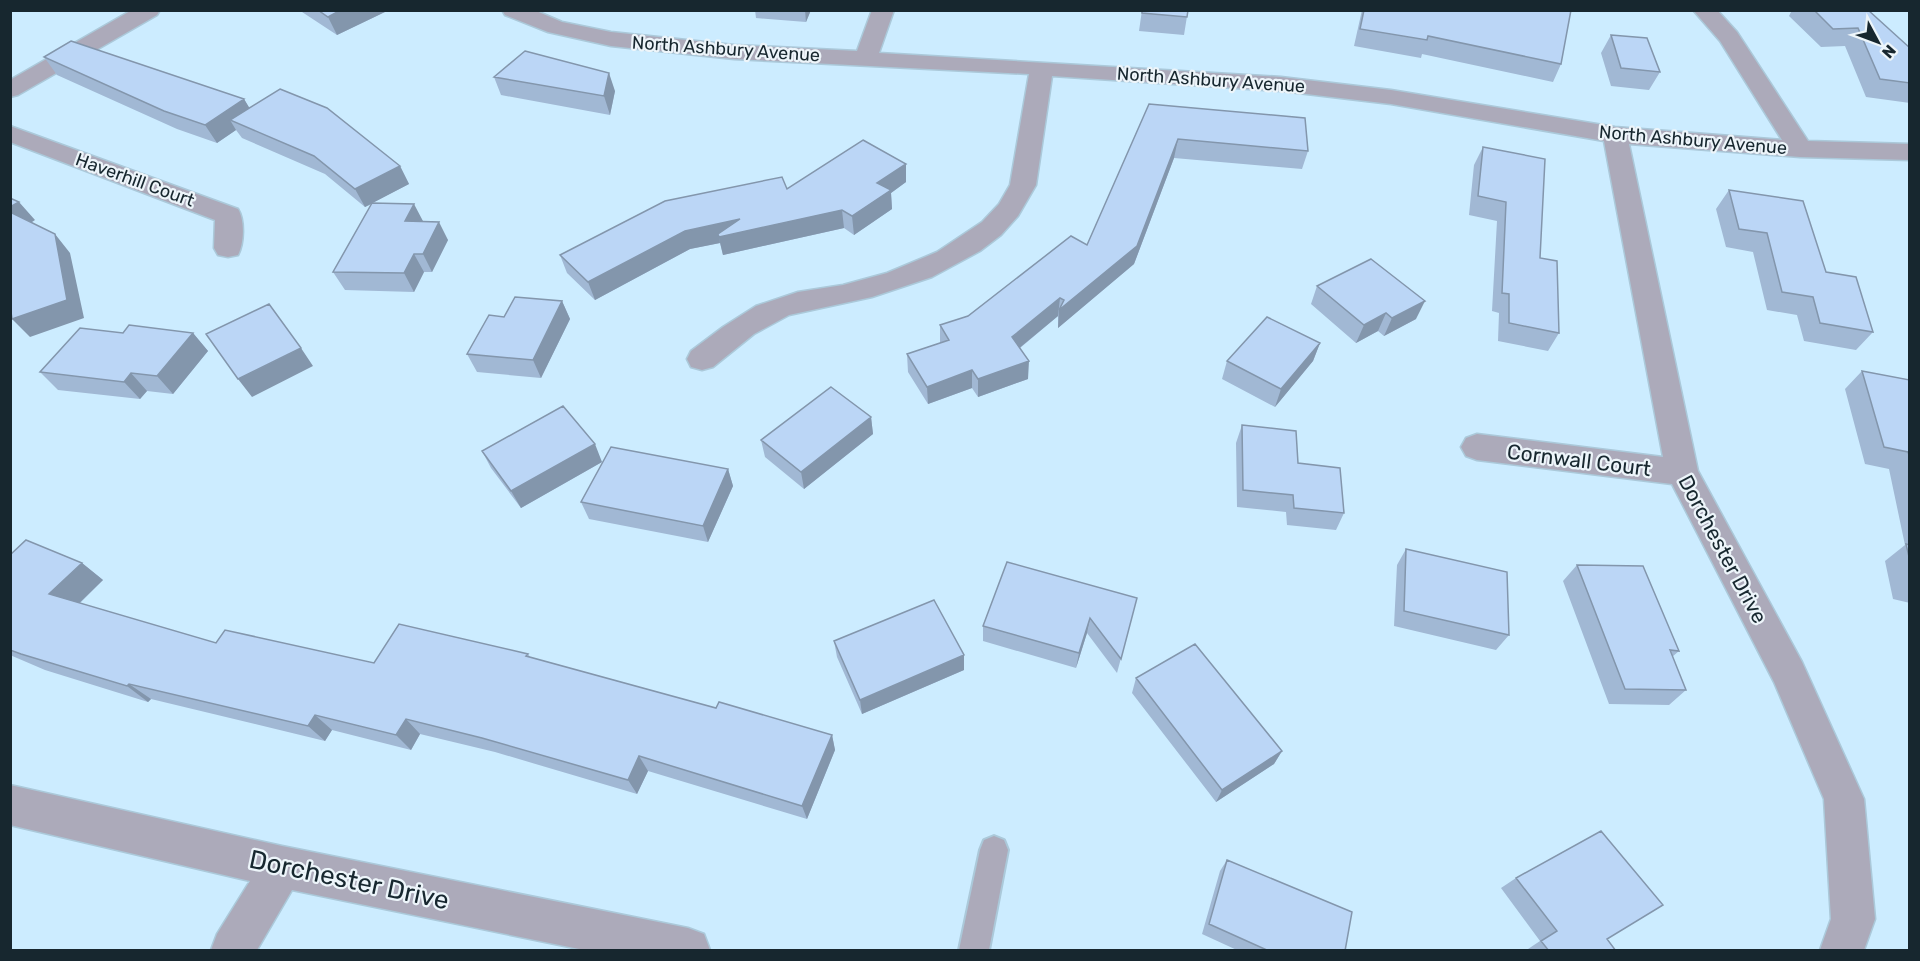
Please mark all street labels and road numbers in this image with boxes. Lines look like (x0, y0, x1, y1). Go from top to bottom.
street label: North Ashbury Avenue (631, 31, 821, 67)
street label: North Ashbury Avenue (1116, 62, 1306, 98)
street label: North Ashbury Avenue (1598, 121, 1788, 159)
street label: Haverhill Court (73, 148, 197, 212)
street label: Cornwall Court (1506, 439, 1652, 481)
street label: Dorchester Drive (1673, 471, 1773, 627)
street label: Dorchester Drive (246, 844, 452, 916)

